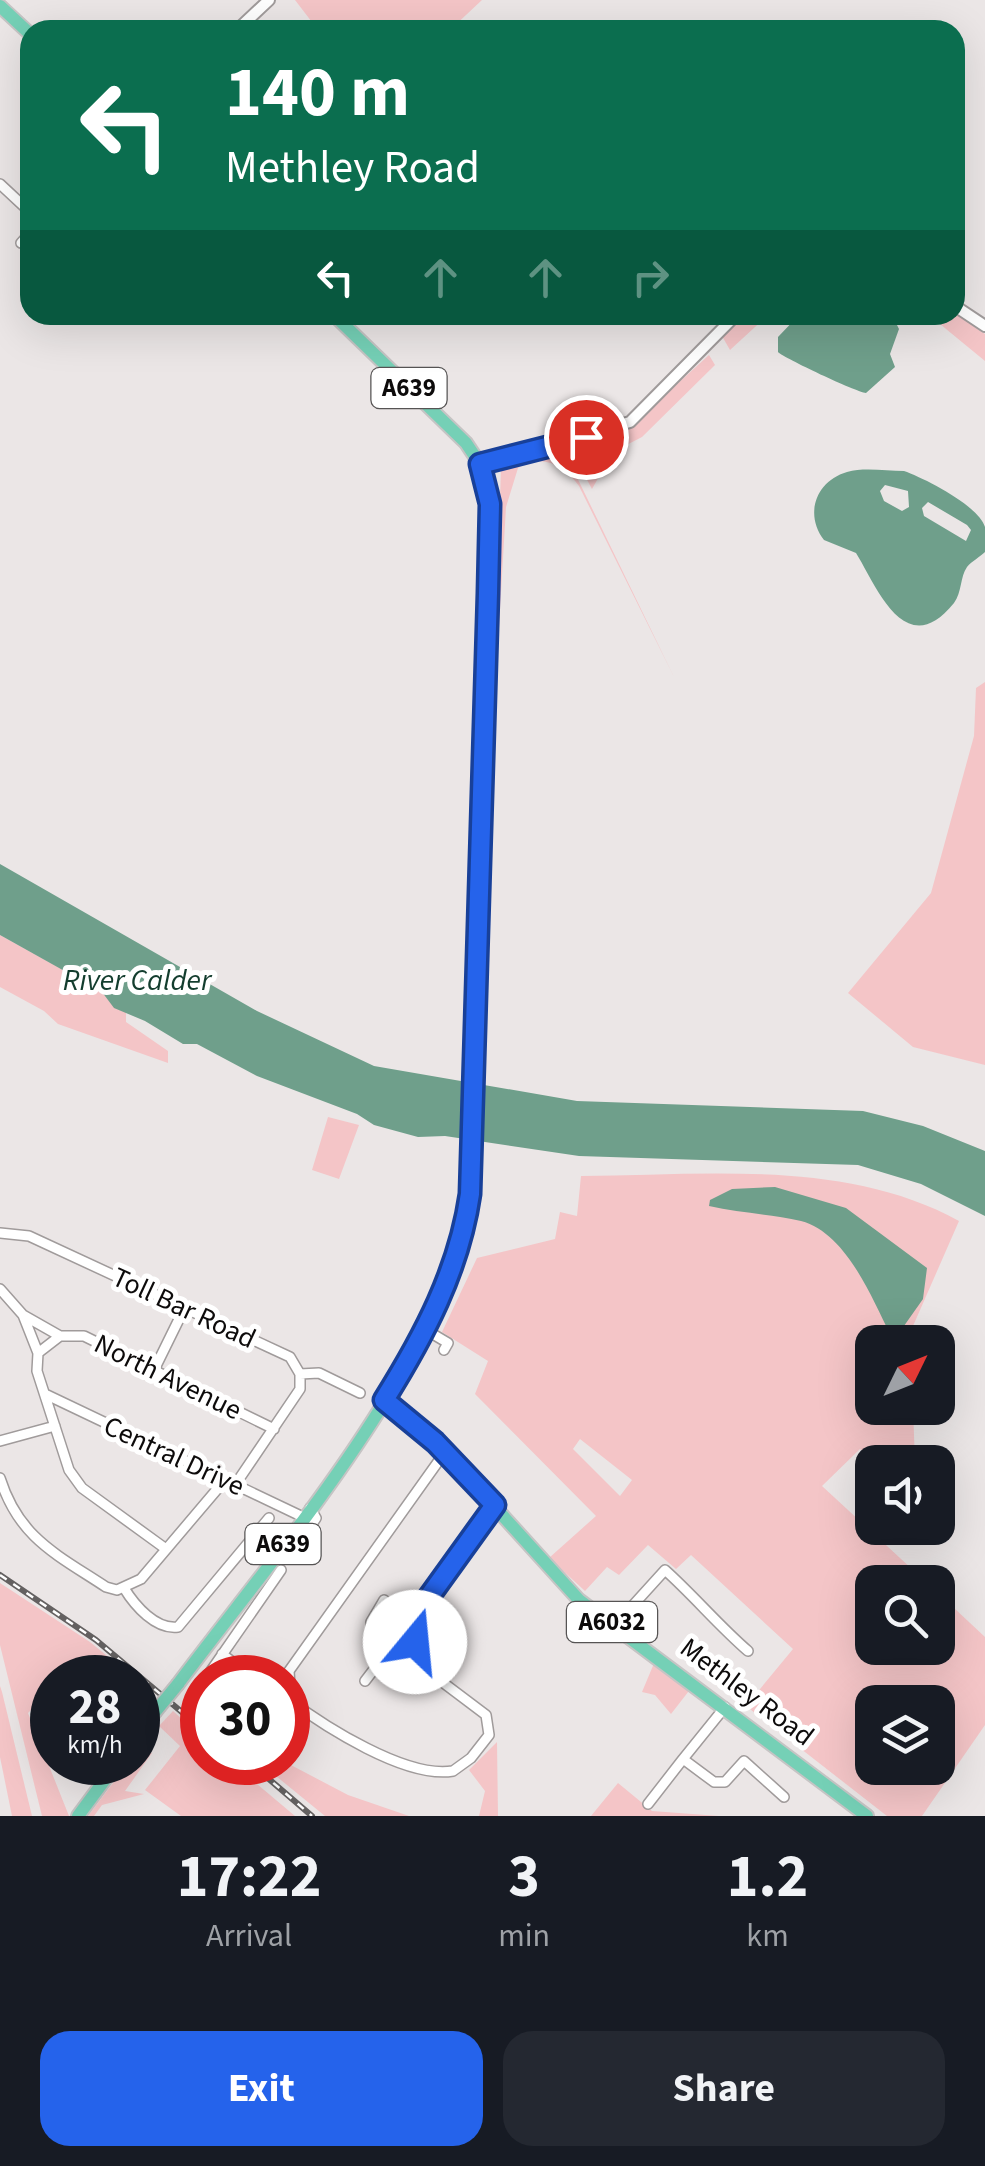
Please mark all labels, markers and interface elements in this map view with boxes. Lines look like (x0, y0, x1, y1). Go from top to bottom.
text: 140 m (225, 43, 410, 143)
icon: left (60, 60, 190, 190)
text: Methley Road (225, 136, 480, 200)
icon: left (308, 250, 363, 305)
icon: ahead (413, 250, 468, 305)
icon: ahead (518, 250, 573, 305)
icon: right (623, 250, 678, 305)
road number: A639 (372, 368, 446, 408)
pin (544, 395, 629, 480)
icon: arrive (559, 410, 614, 465)
water label: River Calder (63, 959, 213, 1002)
street label: Toll Bar Road (106, 1257, 262, 1359)
street label: North Avenue (88, 1324, 248, 1430)
north arrow (855, 1325, 955, 1425)
map controls (855, 1325, 955, 1785)
street label: Central Drive (97, 1406, 251, 1506)
button: sound (855, 1445, 955, 1545)
road number: A639 (246, 1524, 320, 1564)
button: search (855, 1565, 955, 1665)
position arrow (363, 1590, 467, 1694)
road number: A6032 (567, 1602, 657, 1642)
street label: Methley Road (672, 1628, 822, 1756)
speed limit sign: 30 (180, 1655, 310, 1785)
text: 28 (69, 1672, 121, 1743)
button: layers (855, 1685, 955, 1785)
text: km/h (67, 1727, 123, 1763)
text: 17:22 (177, 1835, 321, 1920)
text: 3 (508, 1835, 540, 1920)
text: 1.2 (727, 1835, 808, 1920)
text: Arrival (206, 1913, 292, 1959)
text: min (498, 1913, 550, 1959)
text: km (746, 1913, 789, 1959)
button: Exit (40, 2031, 483, 2146)
button: Share (503, 2031, 945, 2146)

